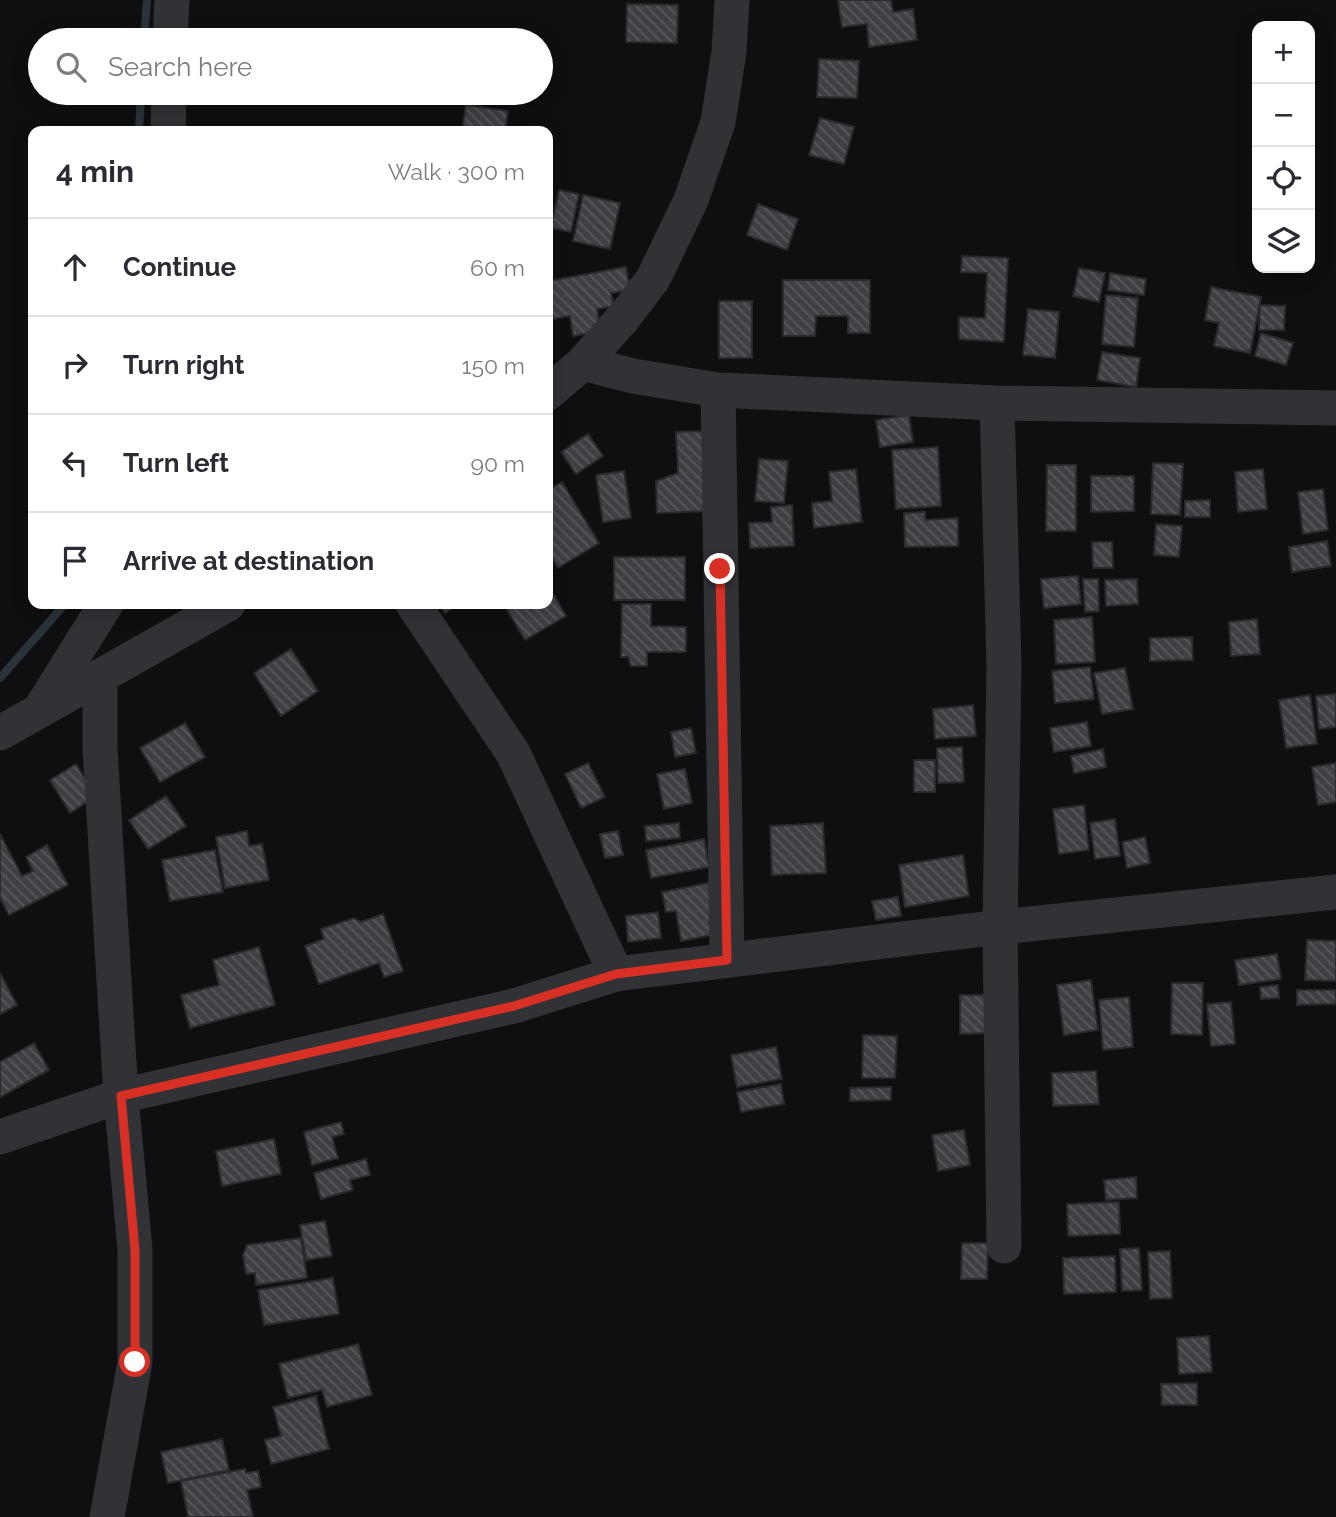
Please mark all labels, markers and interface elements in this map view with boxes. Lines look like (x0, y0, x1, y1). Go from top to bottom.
map controls (1252, 21, 1315, 273)
button: + (1252, 21, 1315, 84)
search box (28, 28, 553, 105)
icon: search (52, 48, 90, 86)
text: Search here (108, 52, 252, 82)
button: − (1252, 84, 1315, 147)
button: locate (1252, 147, 1315, 210)
text: 4 min (56, 154, 134, 189)
text: Walk · 300 m (388, 158, 525, 185)
button: layers (1252, 210, 1315, 273)
icon: ahead (56, 248, 94, 286)
text: Continue (123, 252, 236, 282)
text: 60 m (470, 254, 525, 281)
icon: right (56, 346, 94, 384)
text: Turn right (123, 350, 244, 380)
text: 150 m (462, 352, 525, 379)
icon: left (56, 444, 94, 482)
text: Turn left (123, 448, 229, 478)
text: 90 m (470, 450, 525, 477)
icon: arrive (56, 542, 94, 580)
text: Arrive at destination (123, 546, 374, 576)
route end (704, 553, 735, 584)
route start (119, 1346, 150, 1377)

